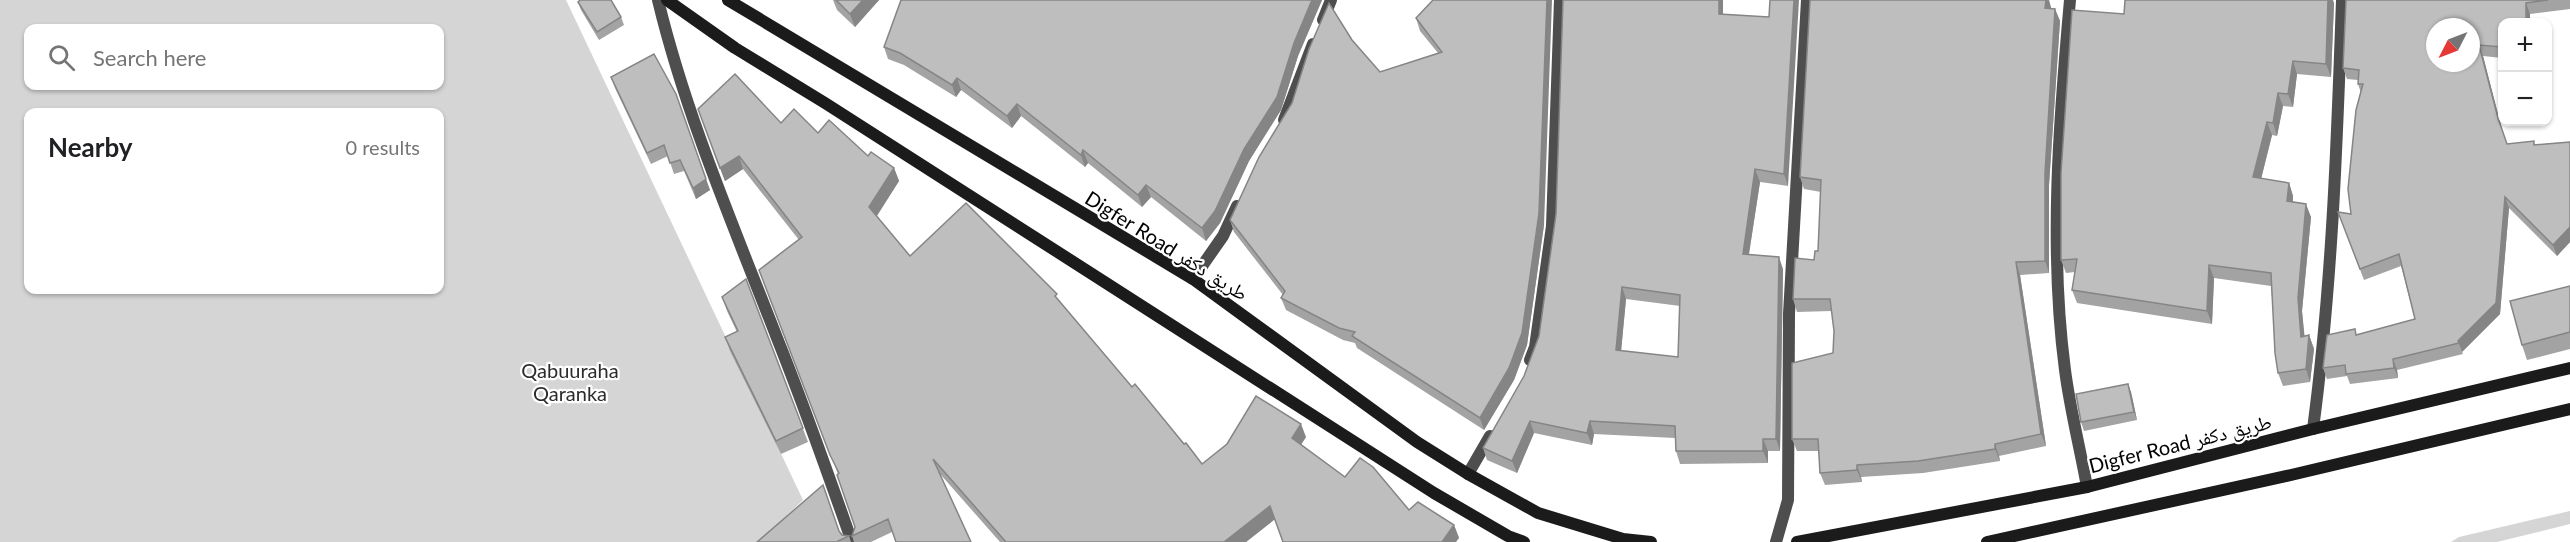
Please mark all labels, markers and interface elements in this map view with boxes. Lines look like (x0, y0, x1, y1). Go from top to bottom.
north arrow (2426, 18, 2480, 72)
map controls (2498, 18, 2552, 126)
button: + (2498, 18, 2552, 72)
search box (24, 24, 444, 90)
icon: search (45, 41, 78, 74)
text: Search here (93, 44, 206, 71)
button: − (2498, 72, 2552, 126)
text: Nearby (48, 131, 133, 163)
text: 0 results (345, 135, 420, 159)
street label: Digfer Road طريق دكفر (1081, 185, 1253, 306)
park label: Qabuuraha Qaranka (521, 358, 619, 405)
street label: Digfer Road طريق دكفر (2086, 409, 2274, 478)

